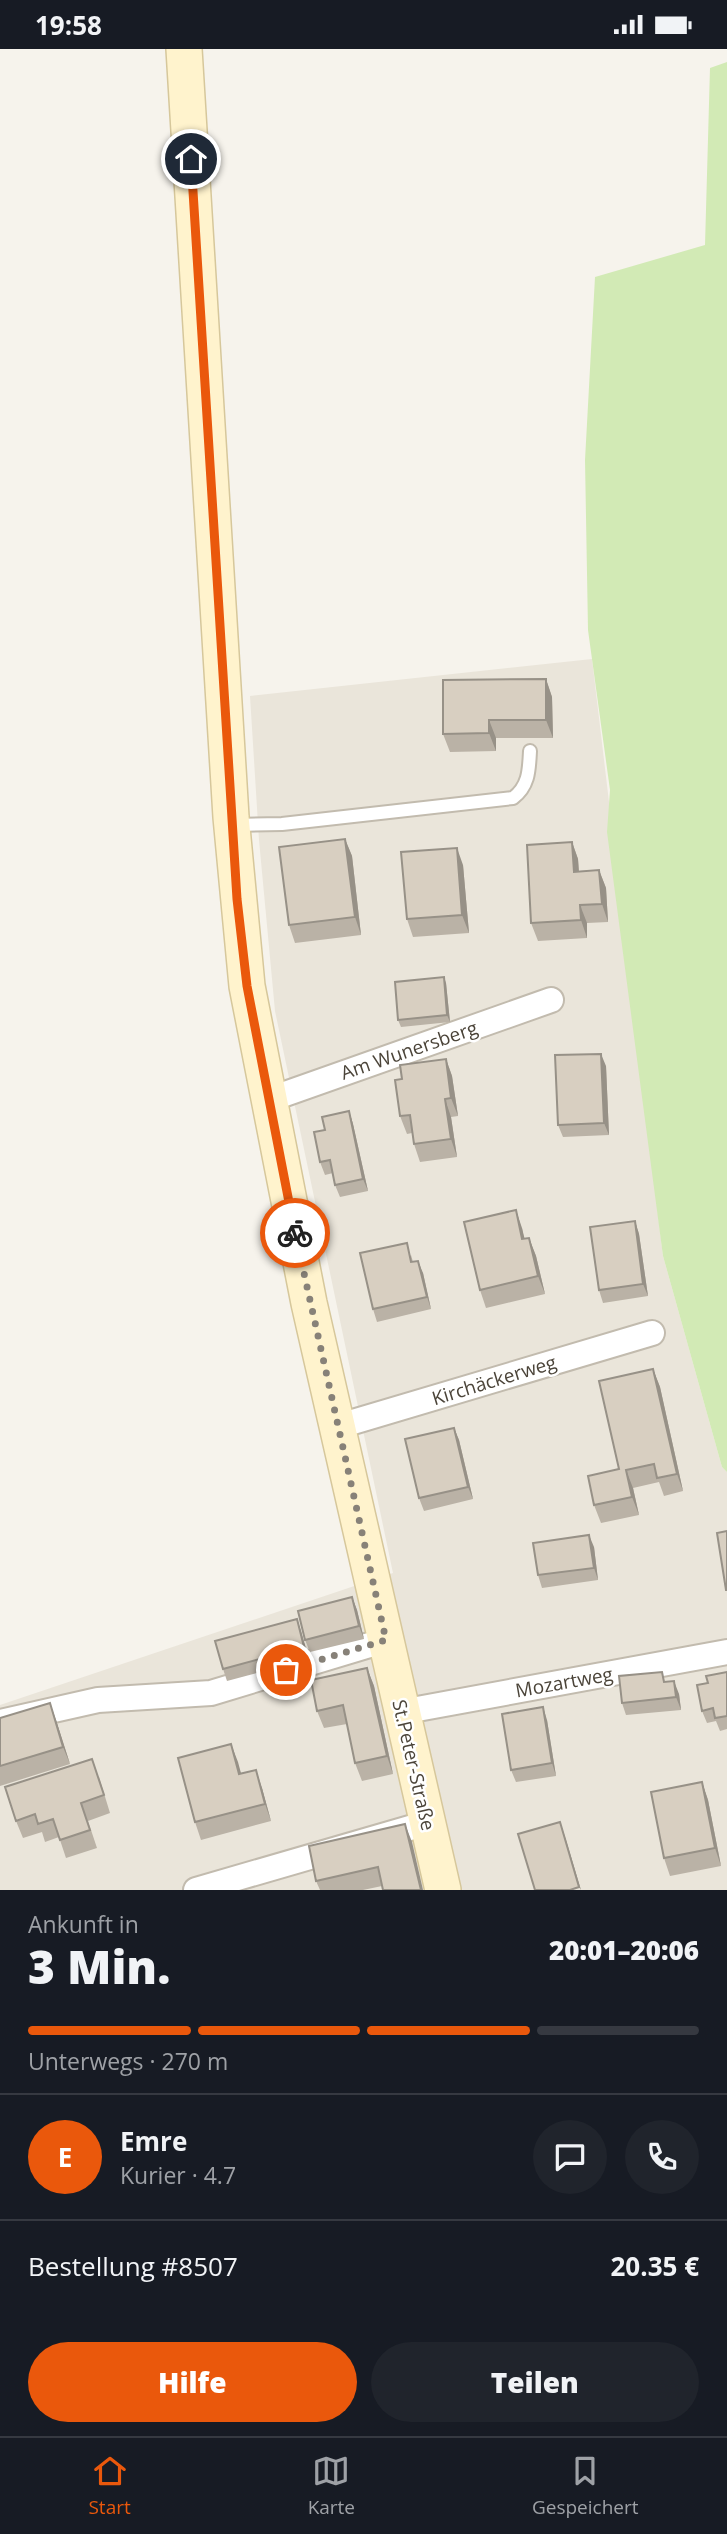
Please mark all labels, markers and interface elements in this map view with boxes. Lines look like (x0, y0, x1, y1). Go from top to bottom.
text: 19:58 (35, 7, 102, 43)
pin (161, 129, 221, 189)
icon: home (172, 140, 210, 178)
street label: Am Wunersberg (337, 1014, 481, 1086)
courier (260, 1198, 330, 1268)
icon: bike (276, 1214, 314, 1252)
street label: Kirchäckerweg (429, 1349, 559, 1411)
pin (256, 1640, 316, 1700)
icon: bag (267, 1651, 305, 1689)
street label: Mozartweg (513, 1661, 615, 1703)
street label: St.Peter-Straße (386, 1697, 442, 1833)
text: Ankunft in (28, 1908, 139, 1940)
text: 20:01–20:06 (549, 1932, 699, 1968)
text: 3 Min. (28, 1935, 170, 1997)
text: Unterwegs · 270 m (28, 2045, 228, 2077)
button: chat (533, 2120, 607, 2194)
button: phone (625, 2120, 699, 2194)
text: Emre (120, 2123, 187, 2159)
text: E (58, 2139, 72, 2175)
text: Kurier · 4.7 (120, 2159, 236, 2191)
text: Bestellung #8507 (28, 2248, 238, 2284)
text: 20.35 € (611, 2248, 699, 2284)
button: Hilfe (28, 2342, 357, 2422)
button: Teilen (371, 2342, 699, 2422)
tab: Start (88, 2452, 131, 2520)
tab: Karte (308, 2452, 355, 2520)
tab: Gespeichert (532, 2452, 639, 2520)

